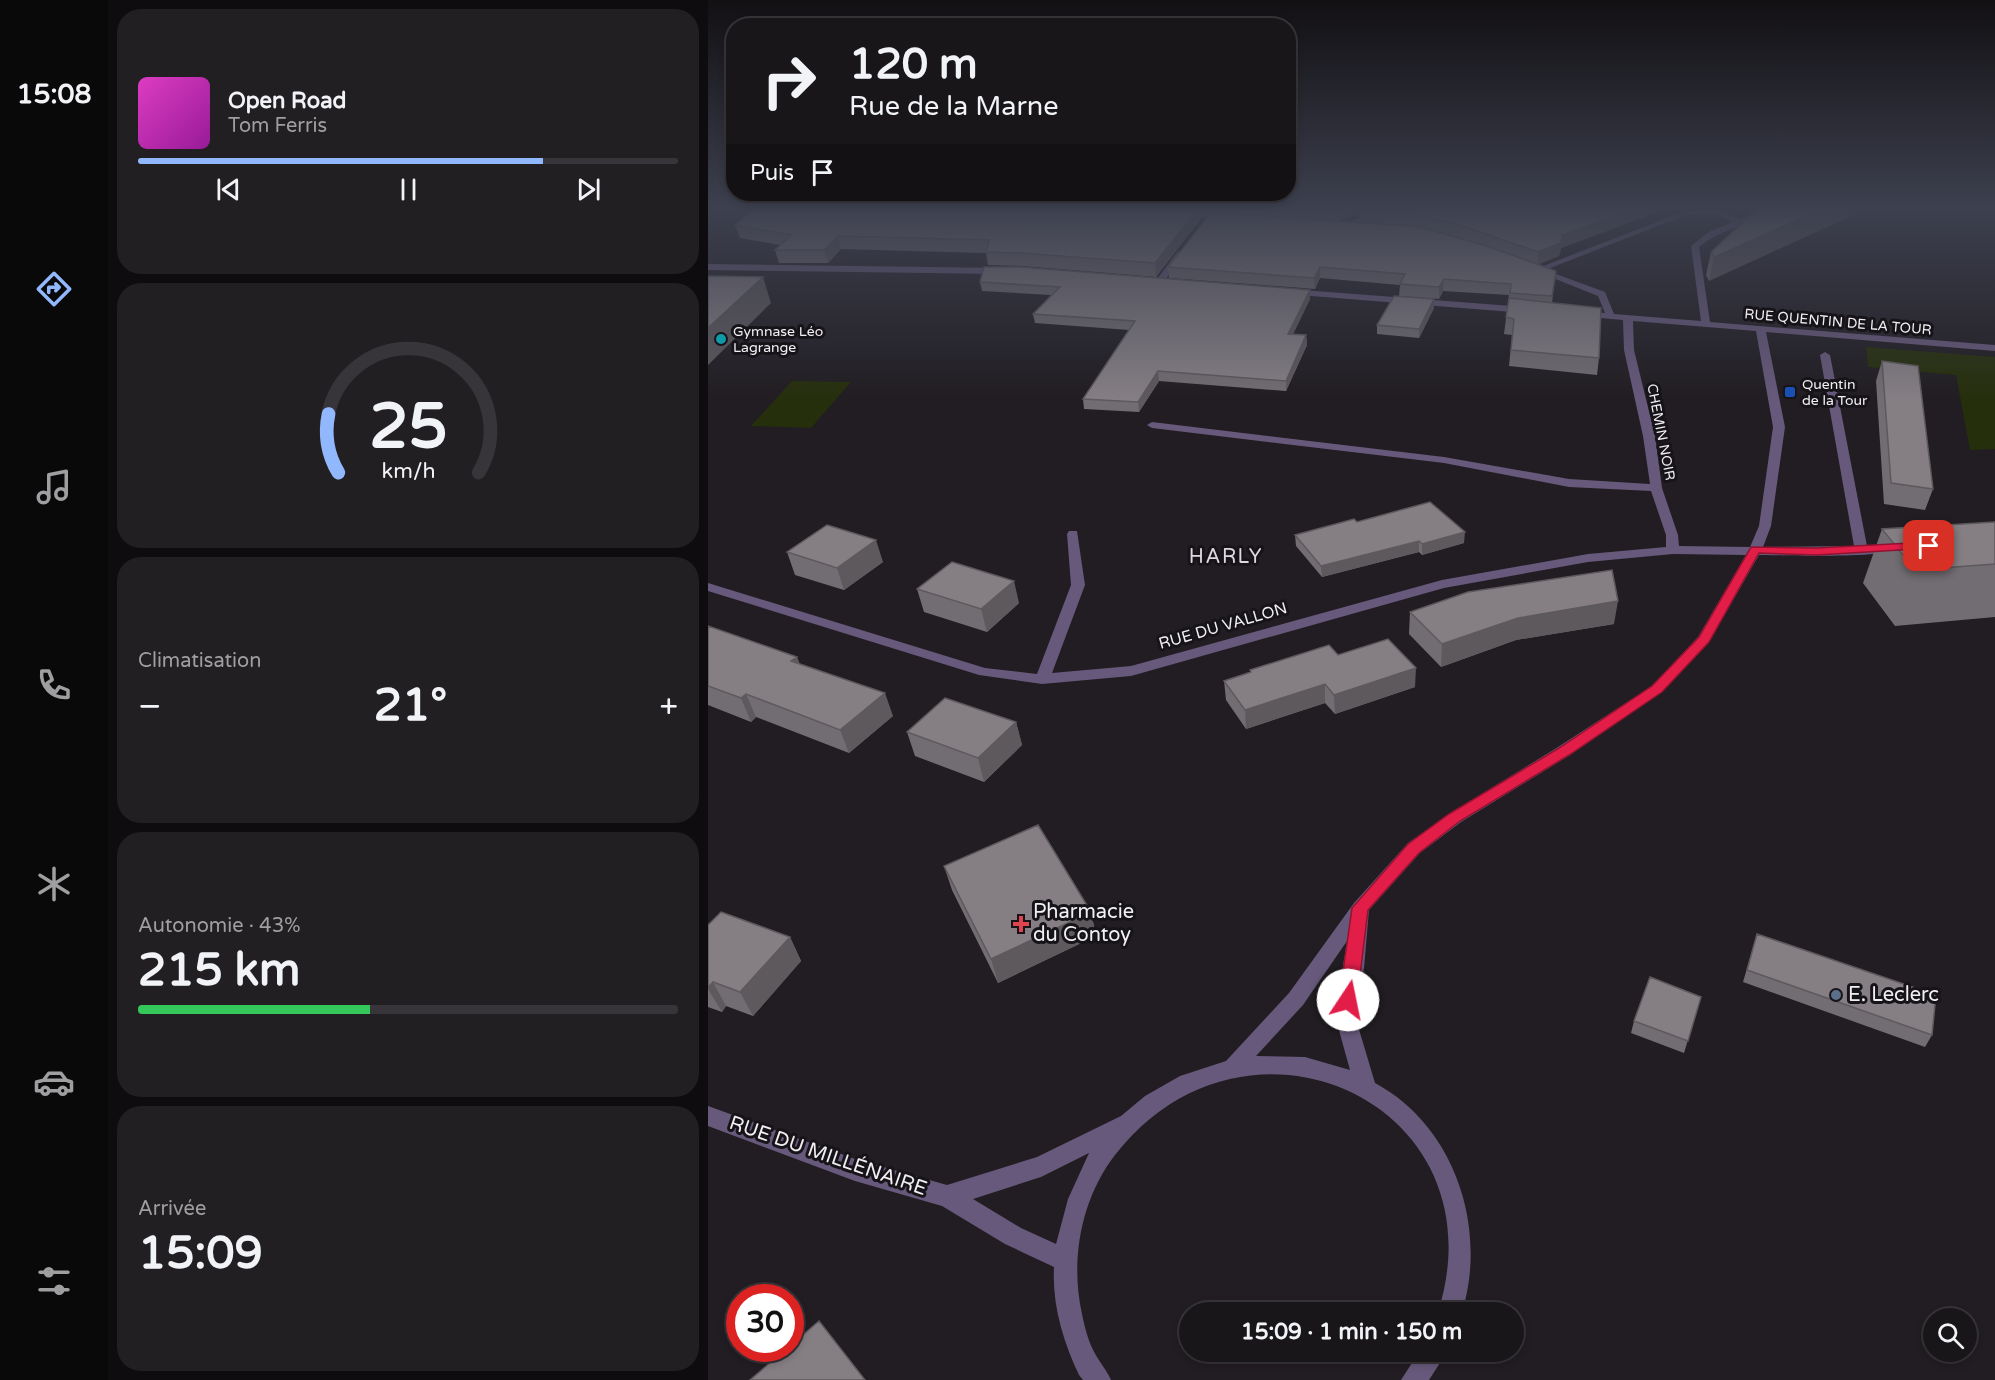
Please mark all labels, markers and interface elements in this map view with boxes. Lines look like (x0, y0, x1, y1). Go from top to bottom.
text: 120 m (849, 39, 978, 90)
icon: right (750, 42, 828, 120)
text: 15:08 (17, 78, 91, 111)
text: Open Road (228, 88, 346, 114)
text: Rue de la Marne (849, 90, 1059, 123)
text: Tom Ferris (228, 114, 327, 138)
icon: arrive (806, 156, 839, 189)
text: Puis (750, 160, 794, 186)
icon: previous (212, 173, 245, 206)
icon: pause (392, 173, 425, 206)
icon: next (572, 173, 605, 206)
icon: directions (33, 268, 75, 310)
street label: RUE QUENTIN DE LA TOUR (1744, 305, 1932, 339)
place label: Gymnase Léo Lagrange (733, 323, 823, 356)
marker: Gymnase Léo Lagrange (714, 332, 728, 346)
place label: Quentin de la Tour (1802, 376, 1868, 409)
street label: CHEMIN NOIR (1643, 382, 1679, 482)
marker: Quentin de la Tour (1783, 385, 1797, 399)
text: 25 (369, 390, 447, 465)
text: km/h (381, 458, 435, 484)
icon: music (33, 466, 75, 508)
pin (1903, 520, 1954, 571)
icon: arrive (1912, 529, 1945, 562)
district label: HARLY (1189, 545, 1263, 569)
street label: RUE DU VALLON (1156, 598, 1290, 654)
text: Climatisation (138, 649, 261, 673)
icon: phone (33, 664, 75, 706)
text: 21° (374, 679, 447, 733)
text: − (138, 687, 162, 726)
text: + (659, 687, 678, 726)
icon: climate (33, 863, 75, 905)
place label: Pharmacie du Contoy (1033, 900, 1134, 947)
text: Autonomie · 43% (138, 914, 300, 938)
marker: Pharmacie du Contoy (1014, 917, 1028, 931)
text: 215 km (138, 944, 300, 998)
position arrow (1316, 968, 1380, 1032)
place label: E. Leclerc (1848, 983, 1939, 1007)
marker: E. Leclerc (1829, 988, 1843, 1002)
icon: car (33, 1061, 75, 1103)
street label: RUE DU MILLÉNAIRE (726, 1110, 930, 1201)
text: Arrivée (138, 1197, 206, 1221)
text: 15:09 (138, 1227, 263, 1281)
icon: filters (33, 1260, 75, 1302)
speed limit sign: 30 (726, 1284, 804, 1362)
map controls (1923, 1308, 1977, 1362)
button: search (1923, 1308, 1977, 1362)
text: 15:09 · 1 min · 150 m (1241, 1319, 1462, 1345)

